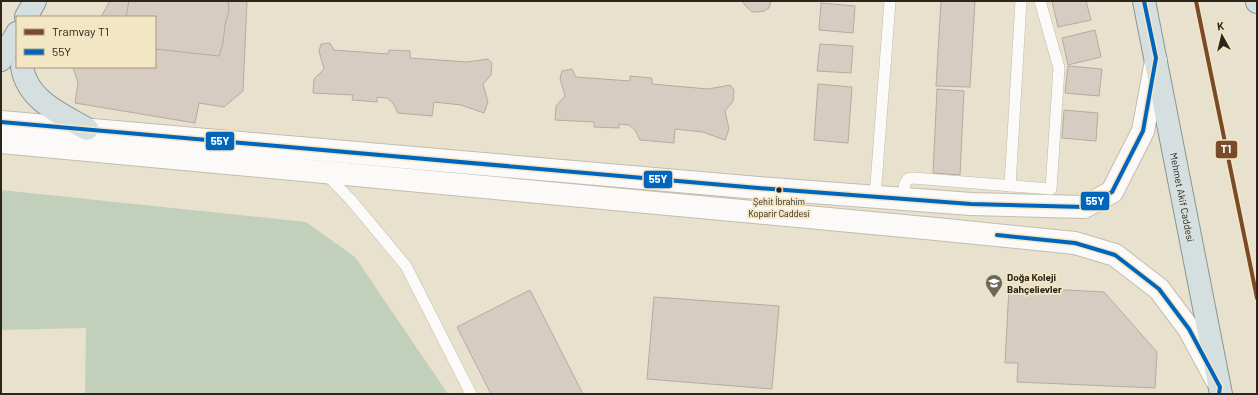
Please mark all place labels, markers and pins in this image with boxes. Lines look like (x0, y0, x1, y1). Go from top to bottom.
marker: Şehit İbrahim Koparir Caddesi (774, 185, 784, 195)
place label: Şehit İbrahim Koparir Caddesi (748, 196, 810, 219)
place label: Doğa Koleji Bahçelievler (1007, 271, 1062, 295)
school or university icon: Doğa Koleji Bahçelievler (984, 273, 1004, 298)

